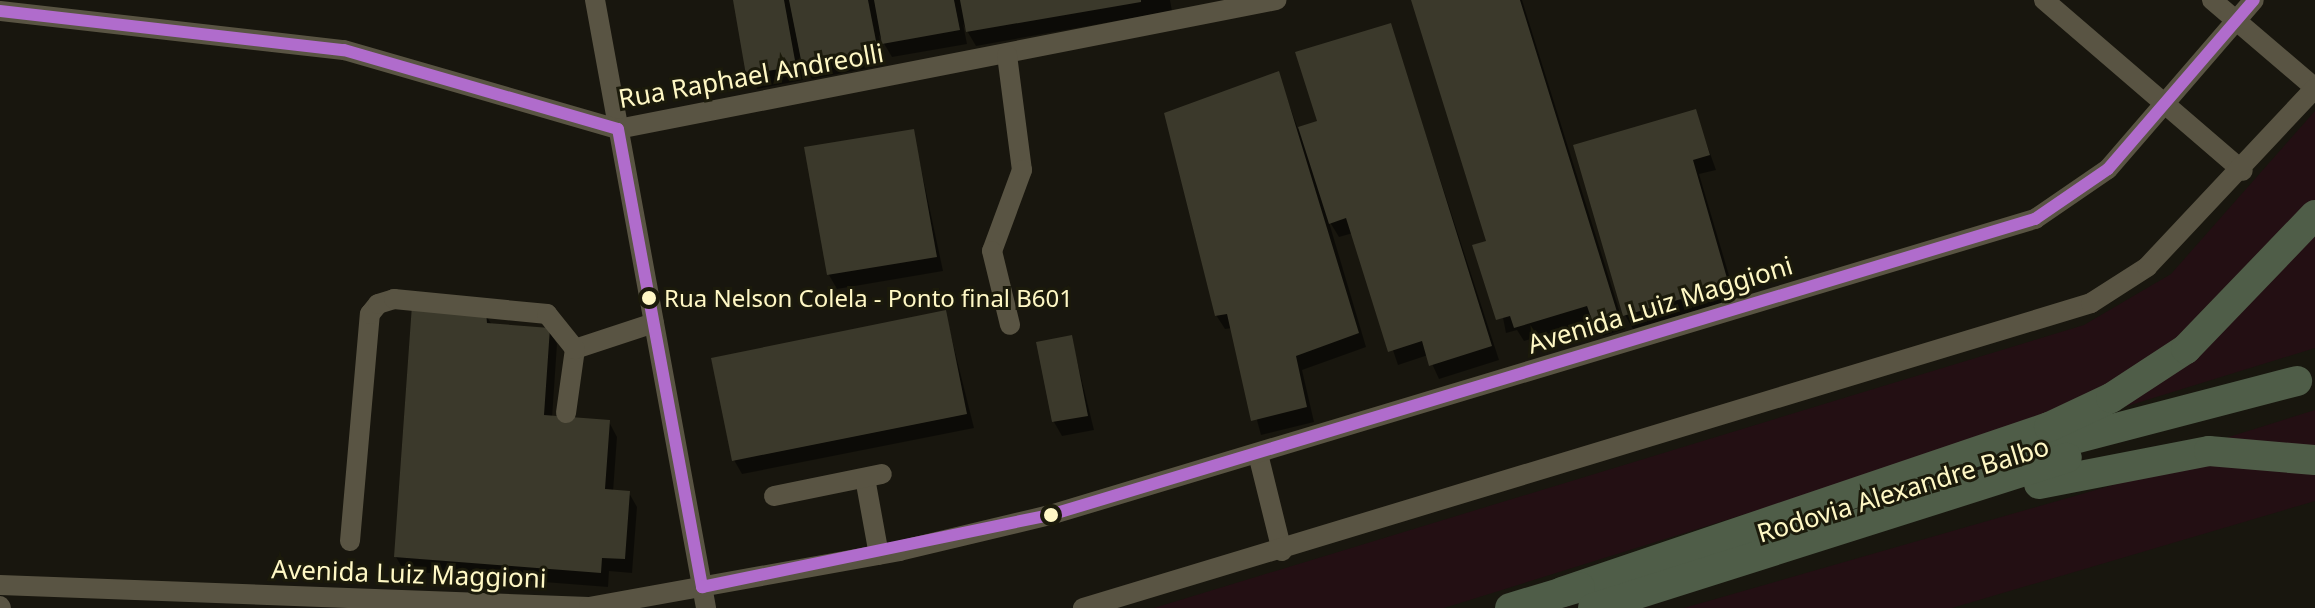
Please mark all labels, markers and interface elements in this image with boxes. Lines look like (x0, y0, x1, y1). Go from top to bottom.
street label: Rua Raphael Andreolli (616, 37, 886, 115)
street label: Avenida Luiz Maggioni (1524, 250, 1796, 360)
place label: Rua Nelson Colela - Ponto final B601 (664, 284, 1073, 312)
marker: Rua Nelson Colela - Ponto final B601 (641, 290, 657, 306)
street label: Rodovia Alexandre Balbo (1753, 431, 2053, 549)
unlabelled marker (1043, 507, 1059, 523)
street label: Avenida Luiz Maggioni (271, 554, 547, 594)

